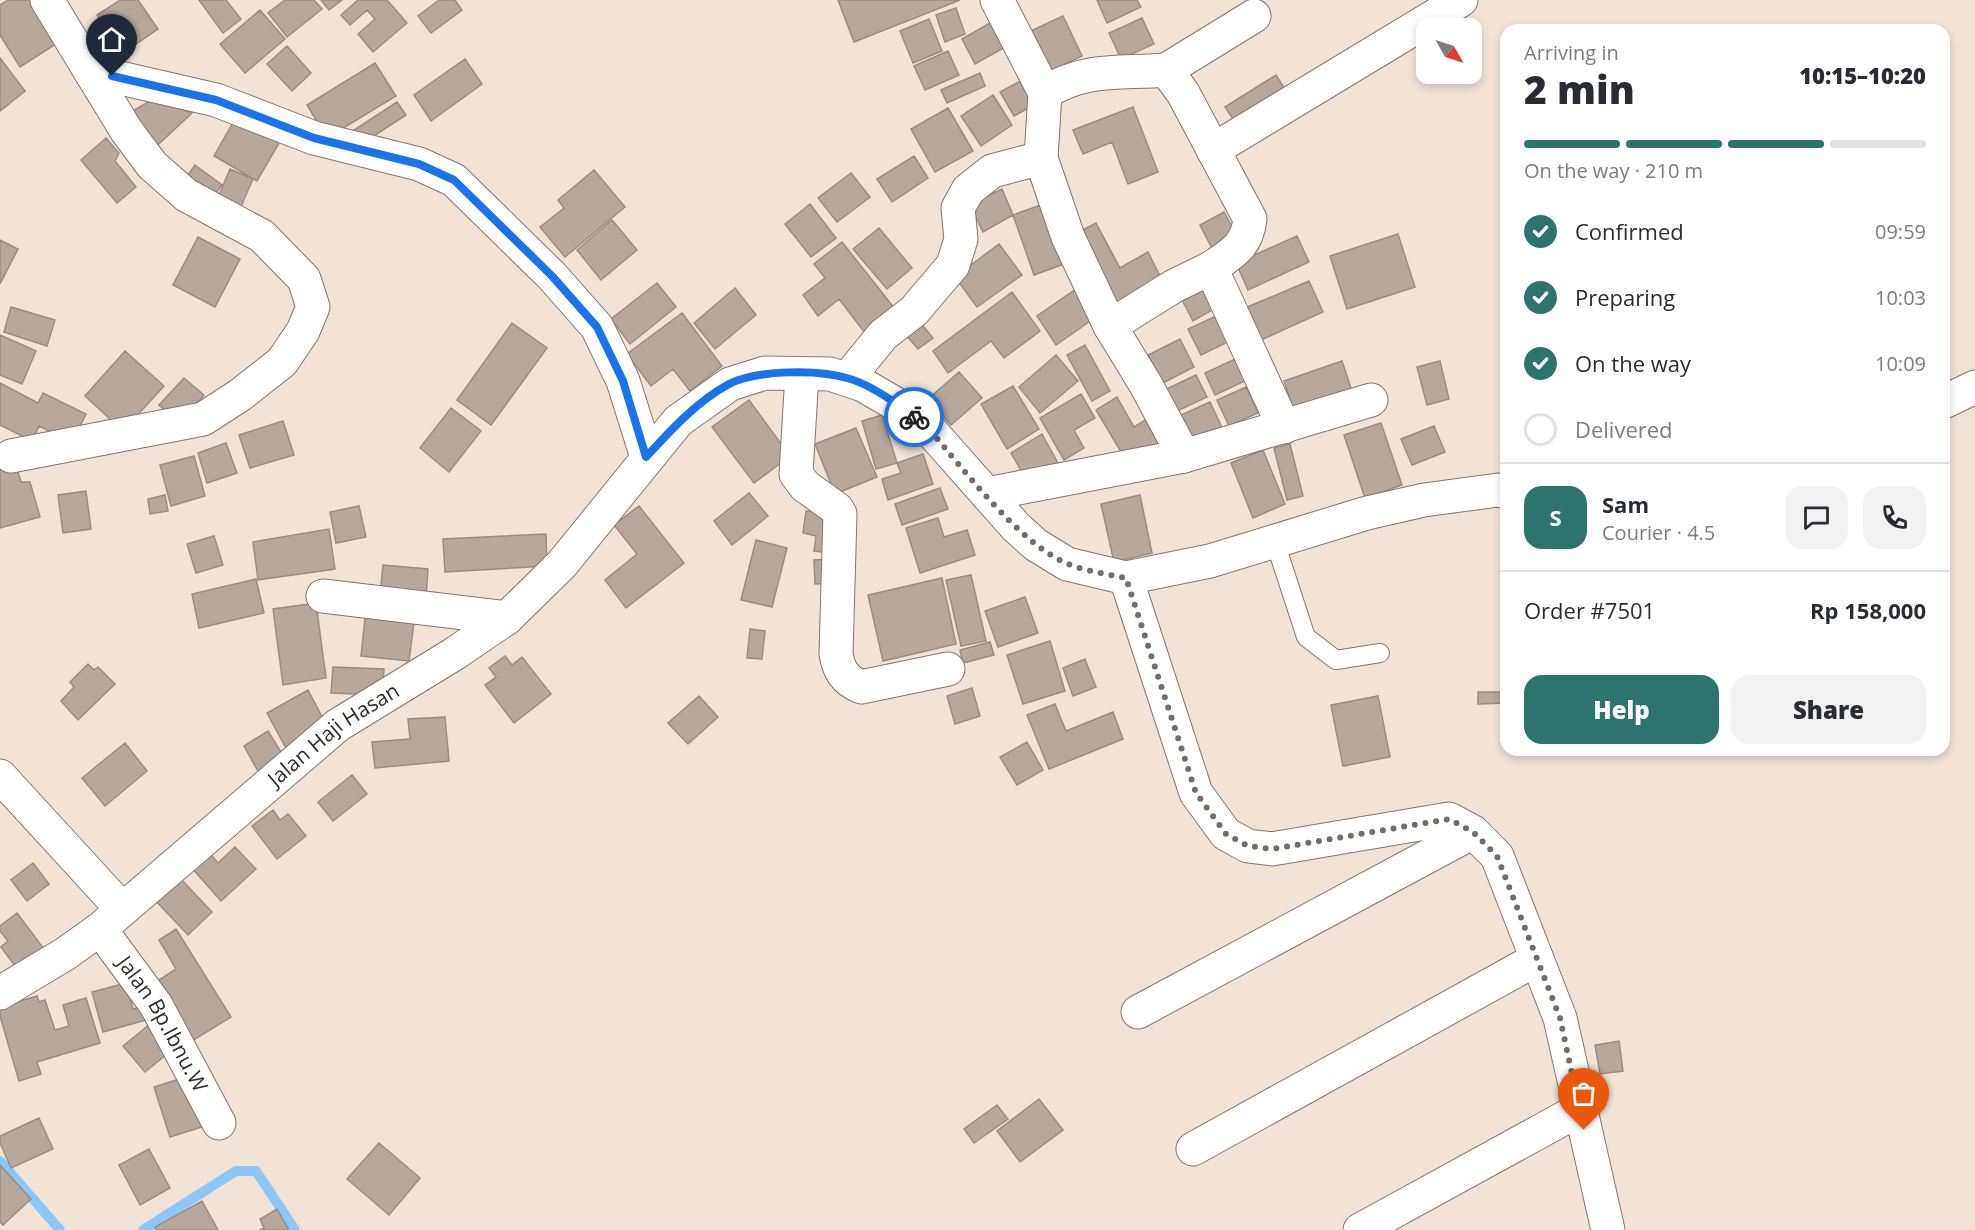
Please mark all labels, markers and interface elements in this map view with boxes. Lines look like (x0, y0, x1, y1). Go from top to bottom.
pin (86, 14, 137, 76)
north arrow (1416, 18, 1482, 84)
map controls (1416, 18, 1482, 84)
icon: home (95, 23, 128, 56)
text: Arriving in (1524, 39, 1619, 66)
text: 10:15–10:20 (1799, 60, 1926, 90)
text: 2 min (1524, 62, 1635, 115)
text: On the way · 210 m (1524, 157, 1703, 184)
icon: check (1524, 215, 1557, 248)
text: Confirmed (1575, 216, 1684, 246)
text: 09:59 (1875, 218, 1926, 245)
icon: check (1524, 281, 1557, 314)
text: Preparing (1575, 282, 1675, 312)
text: 10:03 (1875, 284, 1926, 311)
icon: check (1524, 347, 1557, 380)
text: On the way (1575, 348, 1691, 378)
text: 10:09 (1875, 350, 1926, 377)
courier (884, 387, 944, 447)
icon: bike (898, 401, 931, 434)
text: Delivered (1575, 414, 1673, 444)
button: chat (1785, 486, 1848, 549)
button: phone (1863, 486, 1926, 549)
text: Sam (1602, 489, 1649, 519)
text: S (1549, 502, 1562, 532)
text: Courier · 4.5 (1602, 519, 1715, 546)
text: Order #7501 (1524, 595, 1655, 625)
text: Rp 158,000 (1810, 595, 1926, 625)
button: Help (1524, 675, 1719, 744)
button: Share (1731, 675, 1926, 744)
street label: Jalan Haji Hasan (260, 676, 404, 794)
street label: Jalan Bp.Ibnu.W (110, 948, 215, 1097)
pin (1558, 1068, 1609, 1130)
icon: bag (1567, 1077, 1600, 1110)

